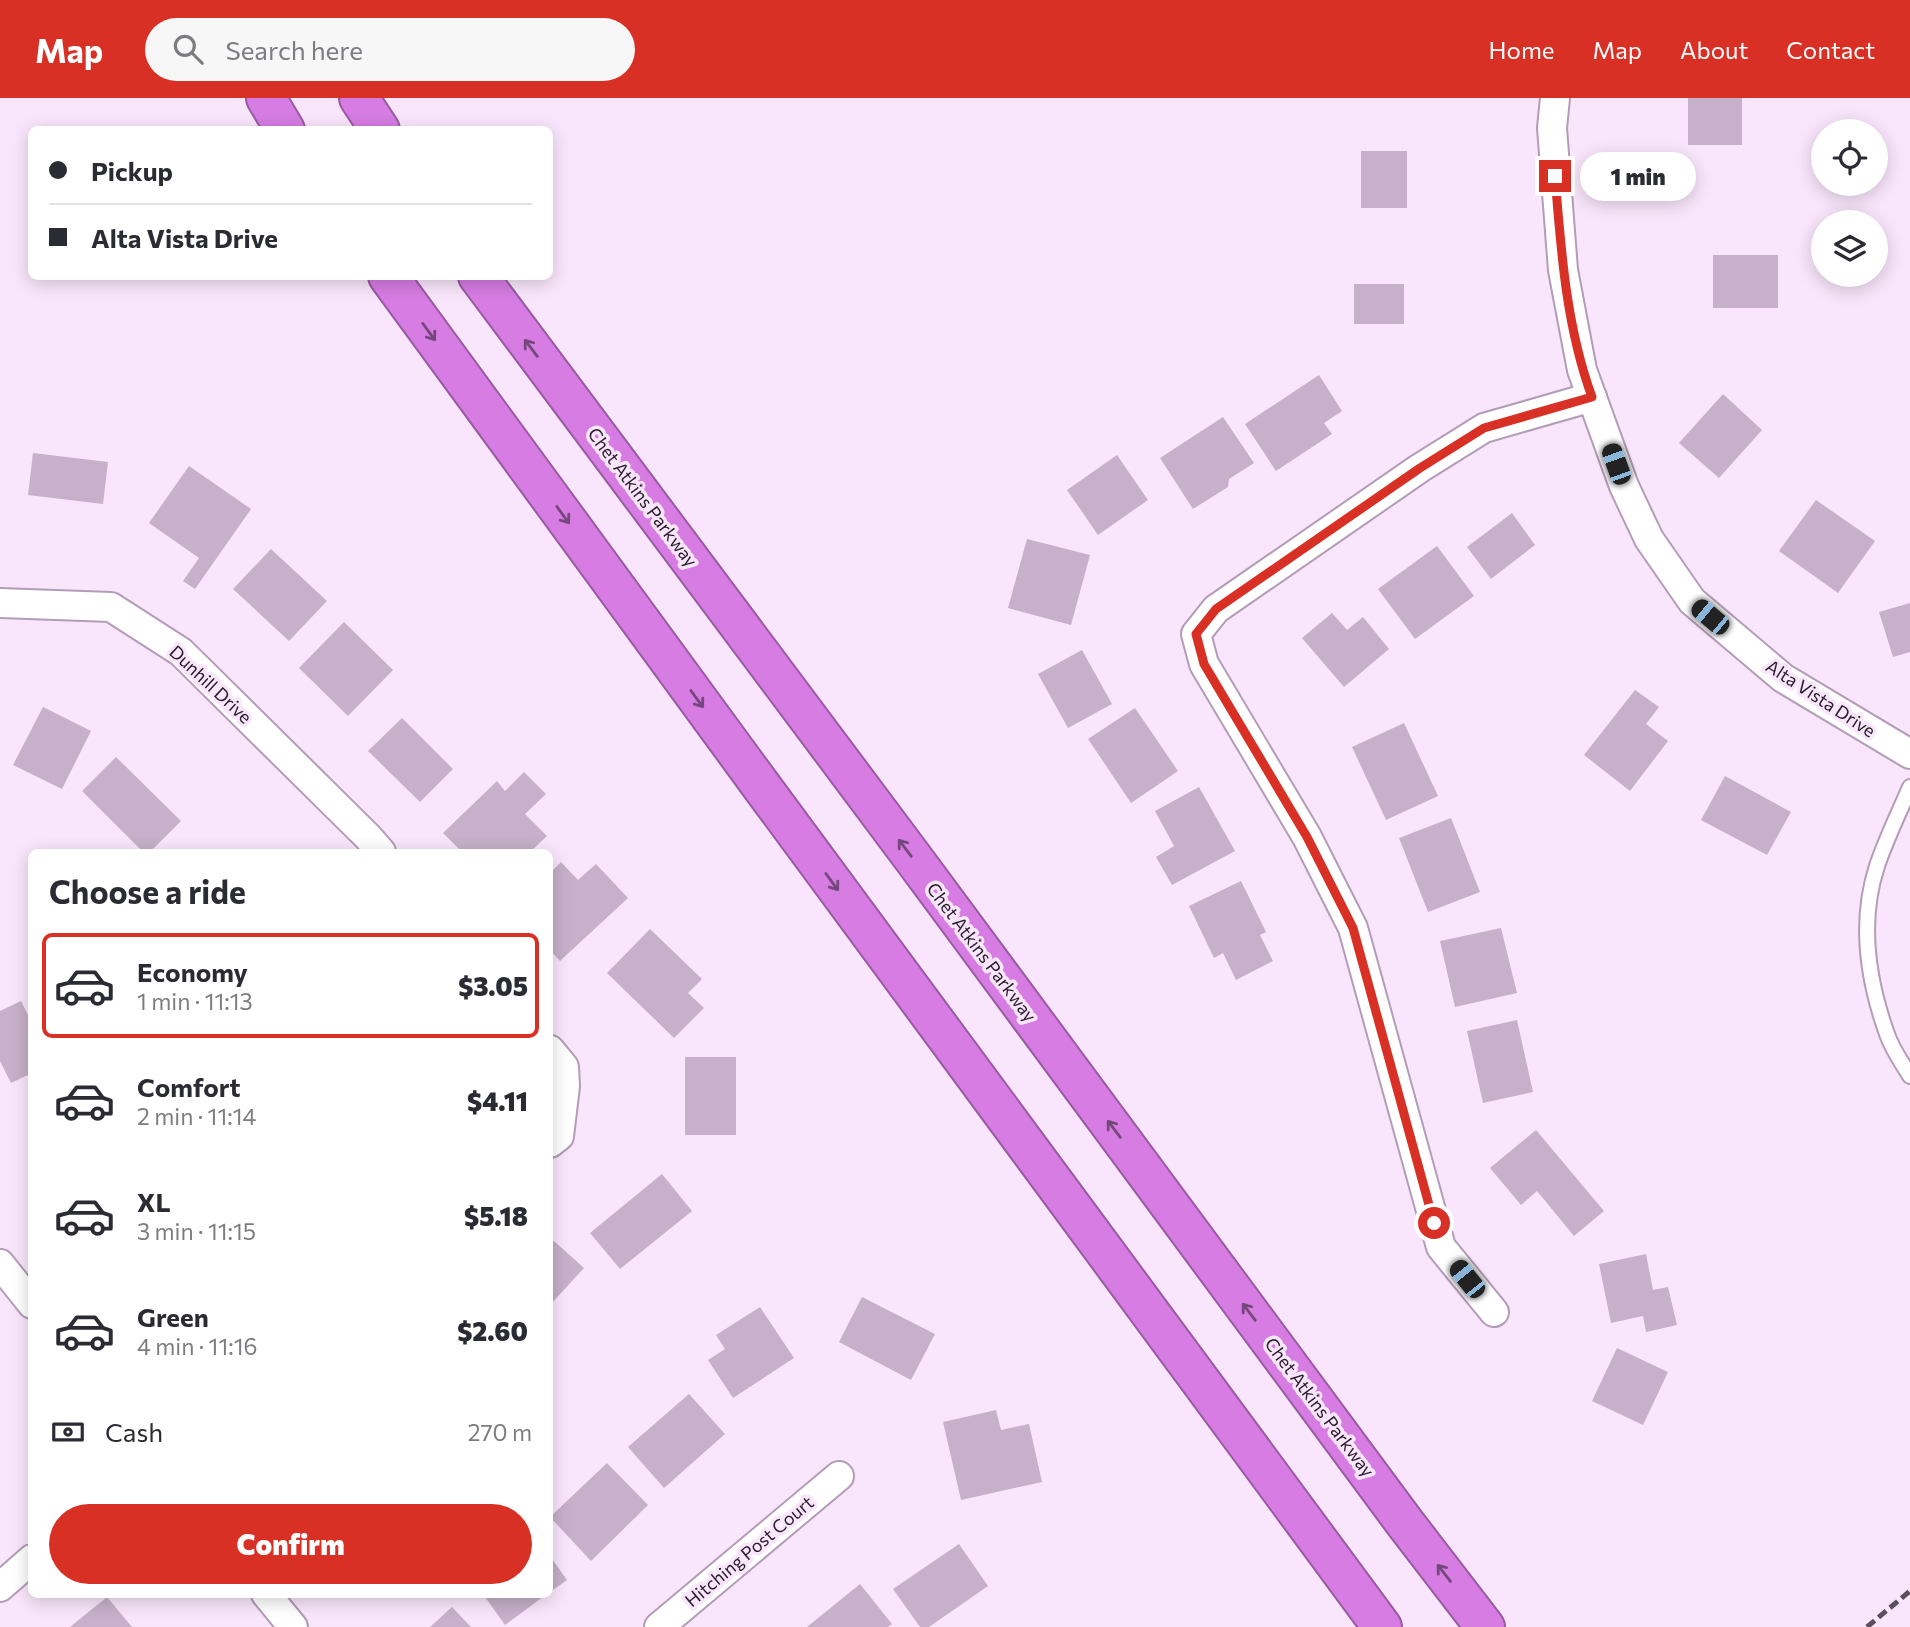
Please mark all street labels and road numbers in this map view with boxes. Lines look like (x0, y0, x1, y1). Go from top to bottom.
street label: Chet Atkins Parkway (583, 423, 703, 571)
street label: Dunhill Drive (165, 640, 257, 728)
street label: Alta Vista Drive (1762, 654, 1880, 742)
street label: Chet Atkins Parkway (922, 878, 1042, 1026)
street label: Chet Atkins Parkway (1260, 1333, 1380, 1481)
street label: Hitching Post Court (680, 1491, 818, 1611)

